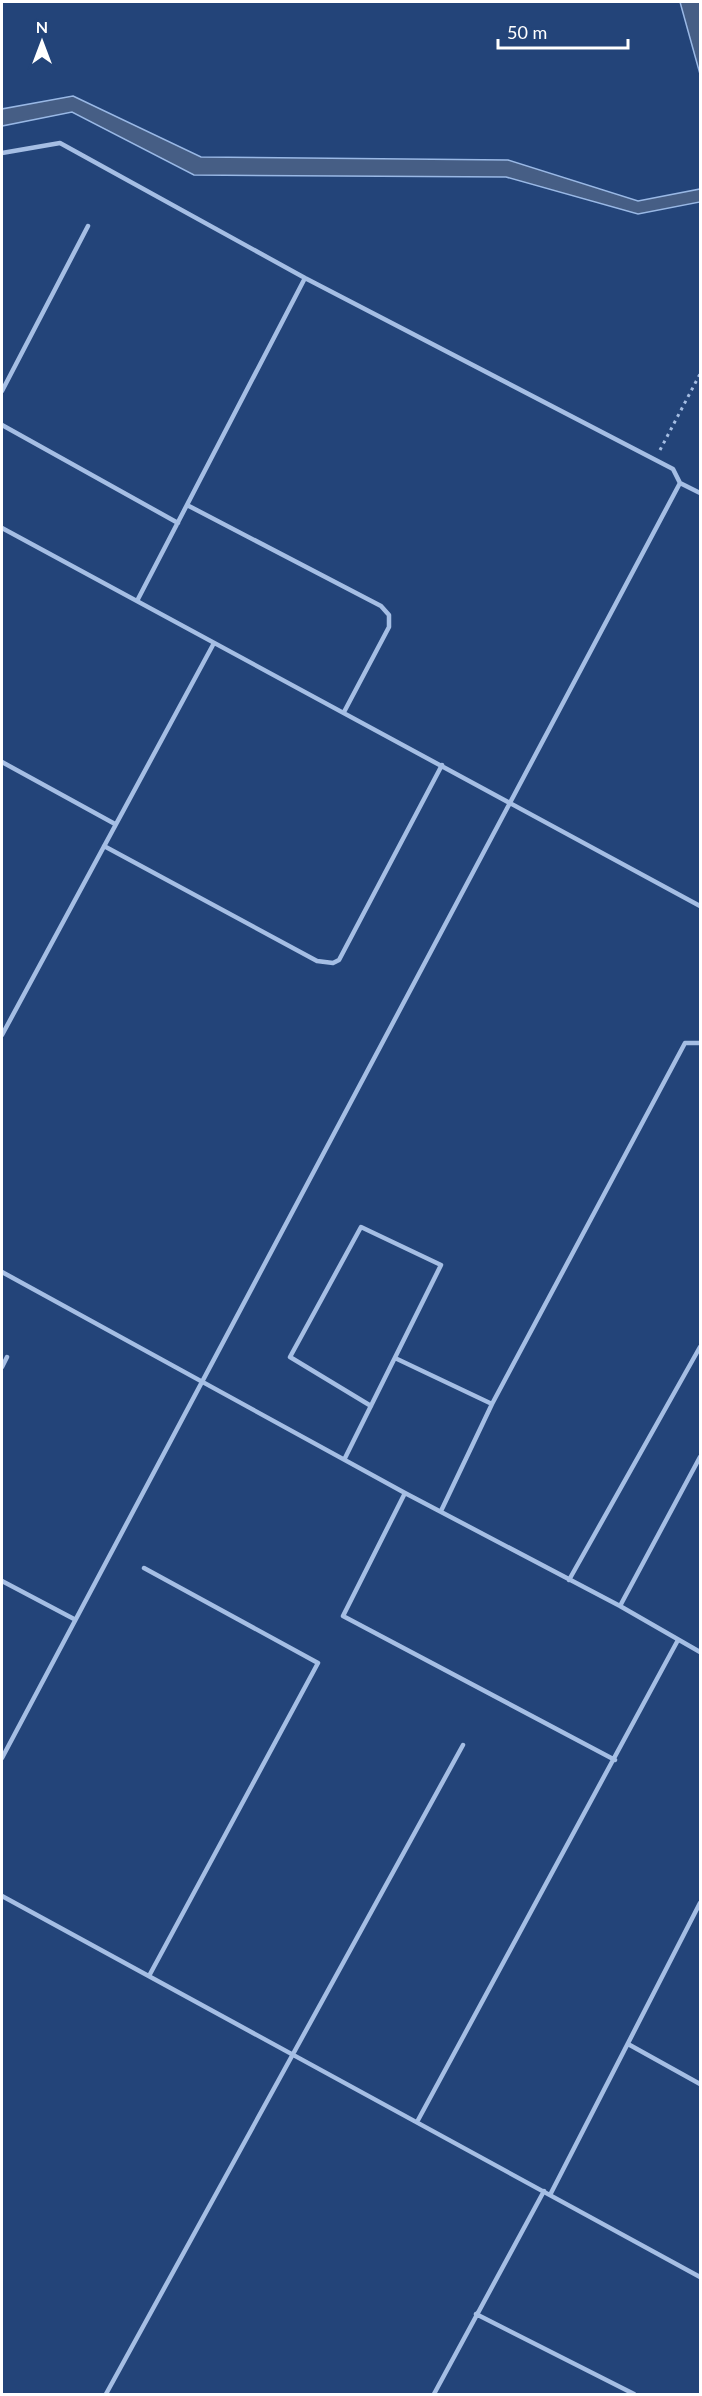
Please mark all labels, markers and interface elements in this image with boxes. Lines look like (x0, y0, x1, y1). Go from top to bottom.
north arrow (12, 12, 72, 72)
scale bar (498, 12, 628, 50)
text: N (36, 17, 48, 36)
text: 50 m (507, 21, 547, 43)

